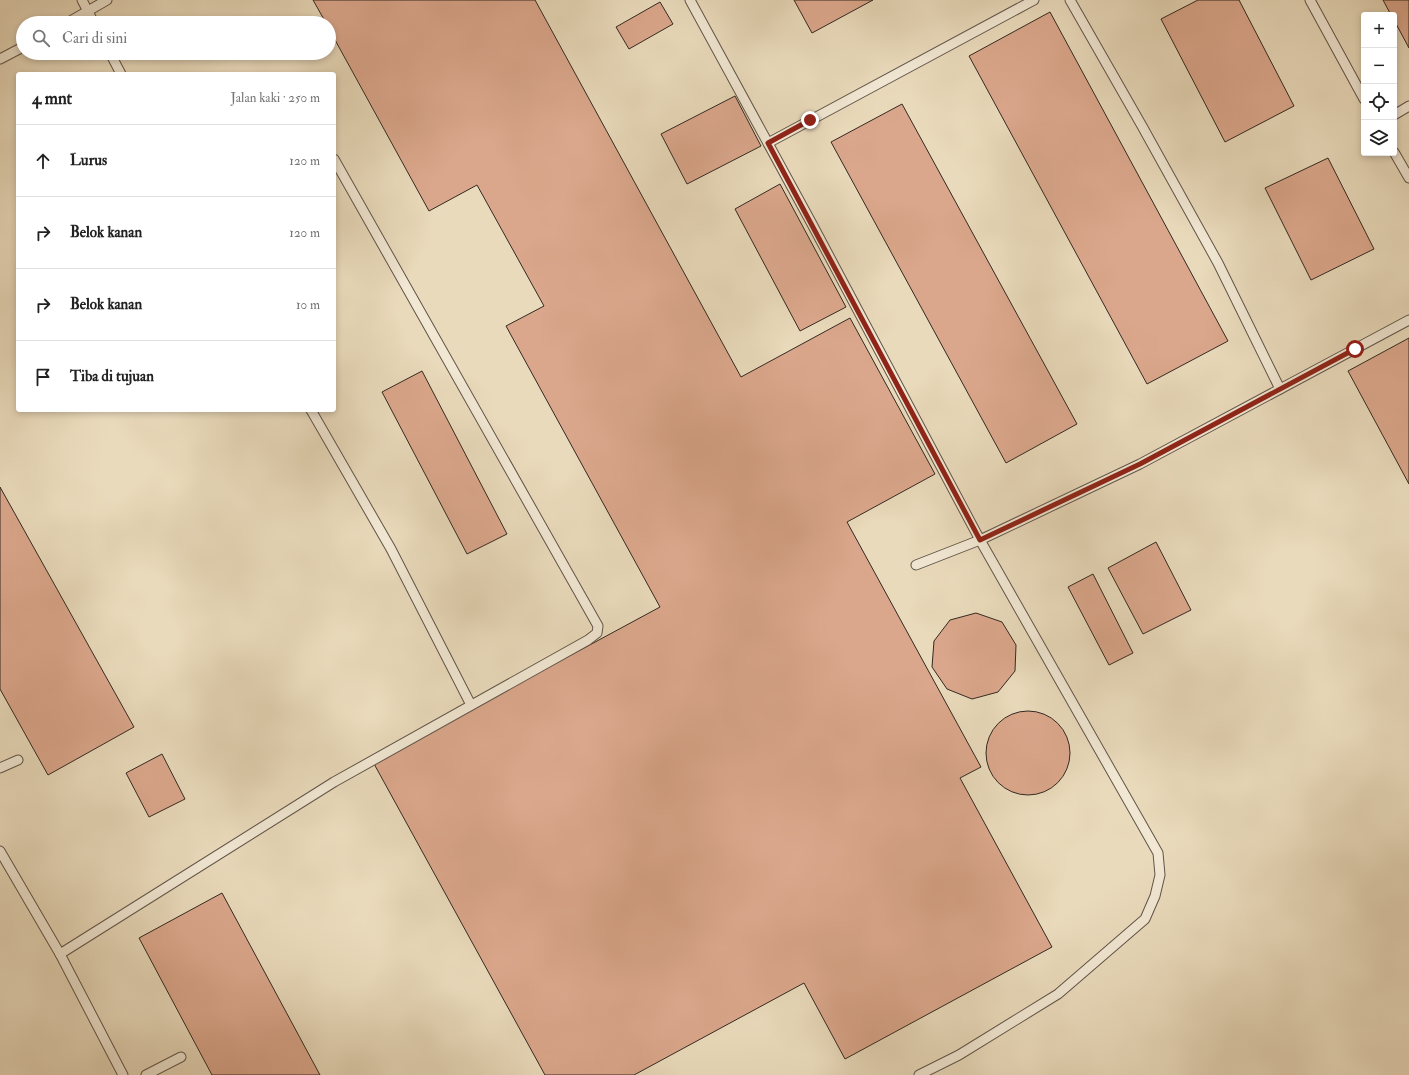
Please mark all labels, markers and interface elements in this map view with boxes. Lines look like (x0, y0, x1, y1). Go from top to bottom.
map controls (1361, 12, 1397, 156)
button: + (1361, 12, 1397, 48)
search box (16, 16, 336, 60)
icon: search (30, 27, 52, 49)
text: Cari di sini (62, 29, 127, 48)
button: − (1361, 48, 1397, 84)
button: locate (1361, 84, 1397, 120)
text: 4 mnt (32, 88, 72, 109)
text: Jalan kaki · 250 m (231, 90, 320, 106)
route end (801, 111, 819, 129)
button: layers (1361, 120, 1397, 156)
icon: ahead (32, 150, 54, 172)
text: Lurus (70, 151, 107, 170)
text: 120 m (289, 153, 320, 169)
icon: right (32, 222, 54, 244)
text: Belok kanan (70, 223, 142, 242)
text: 120 m (289, 225, 320, 241)
icon: right (32, 294, 54, 316)
text: Belok kanan (70, 295, 142, 314)
text: 10 m (296, 297, 320, 313)
route start (1346, 340, 1364, 358)
icon: arrive (32, 366, 54, 388)
text: Tiba di tujuan (70, 367, 154, 386)

